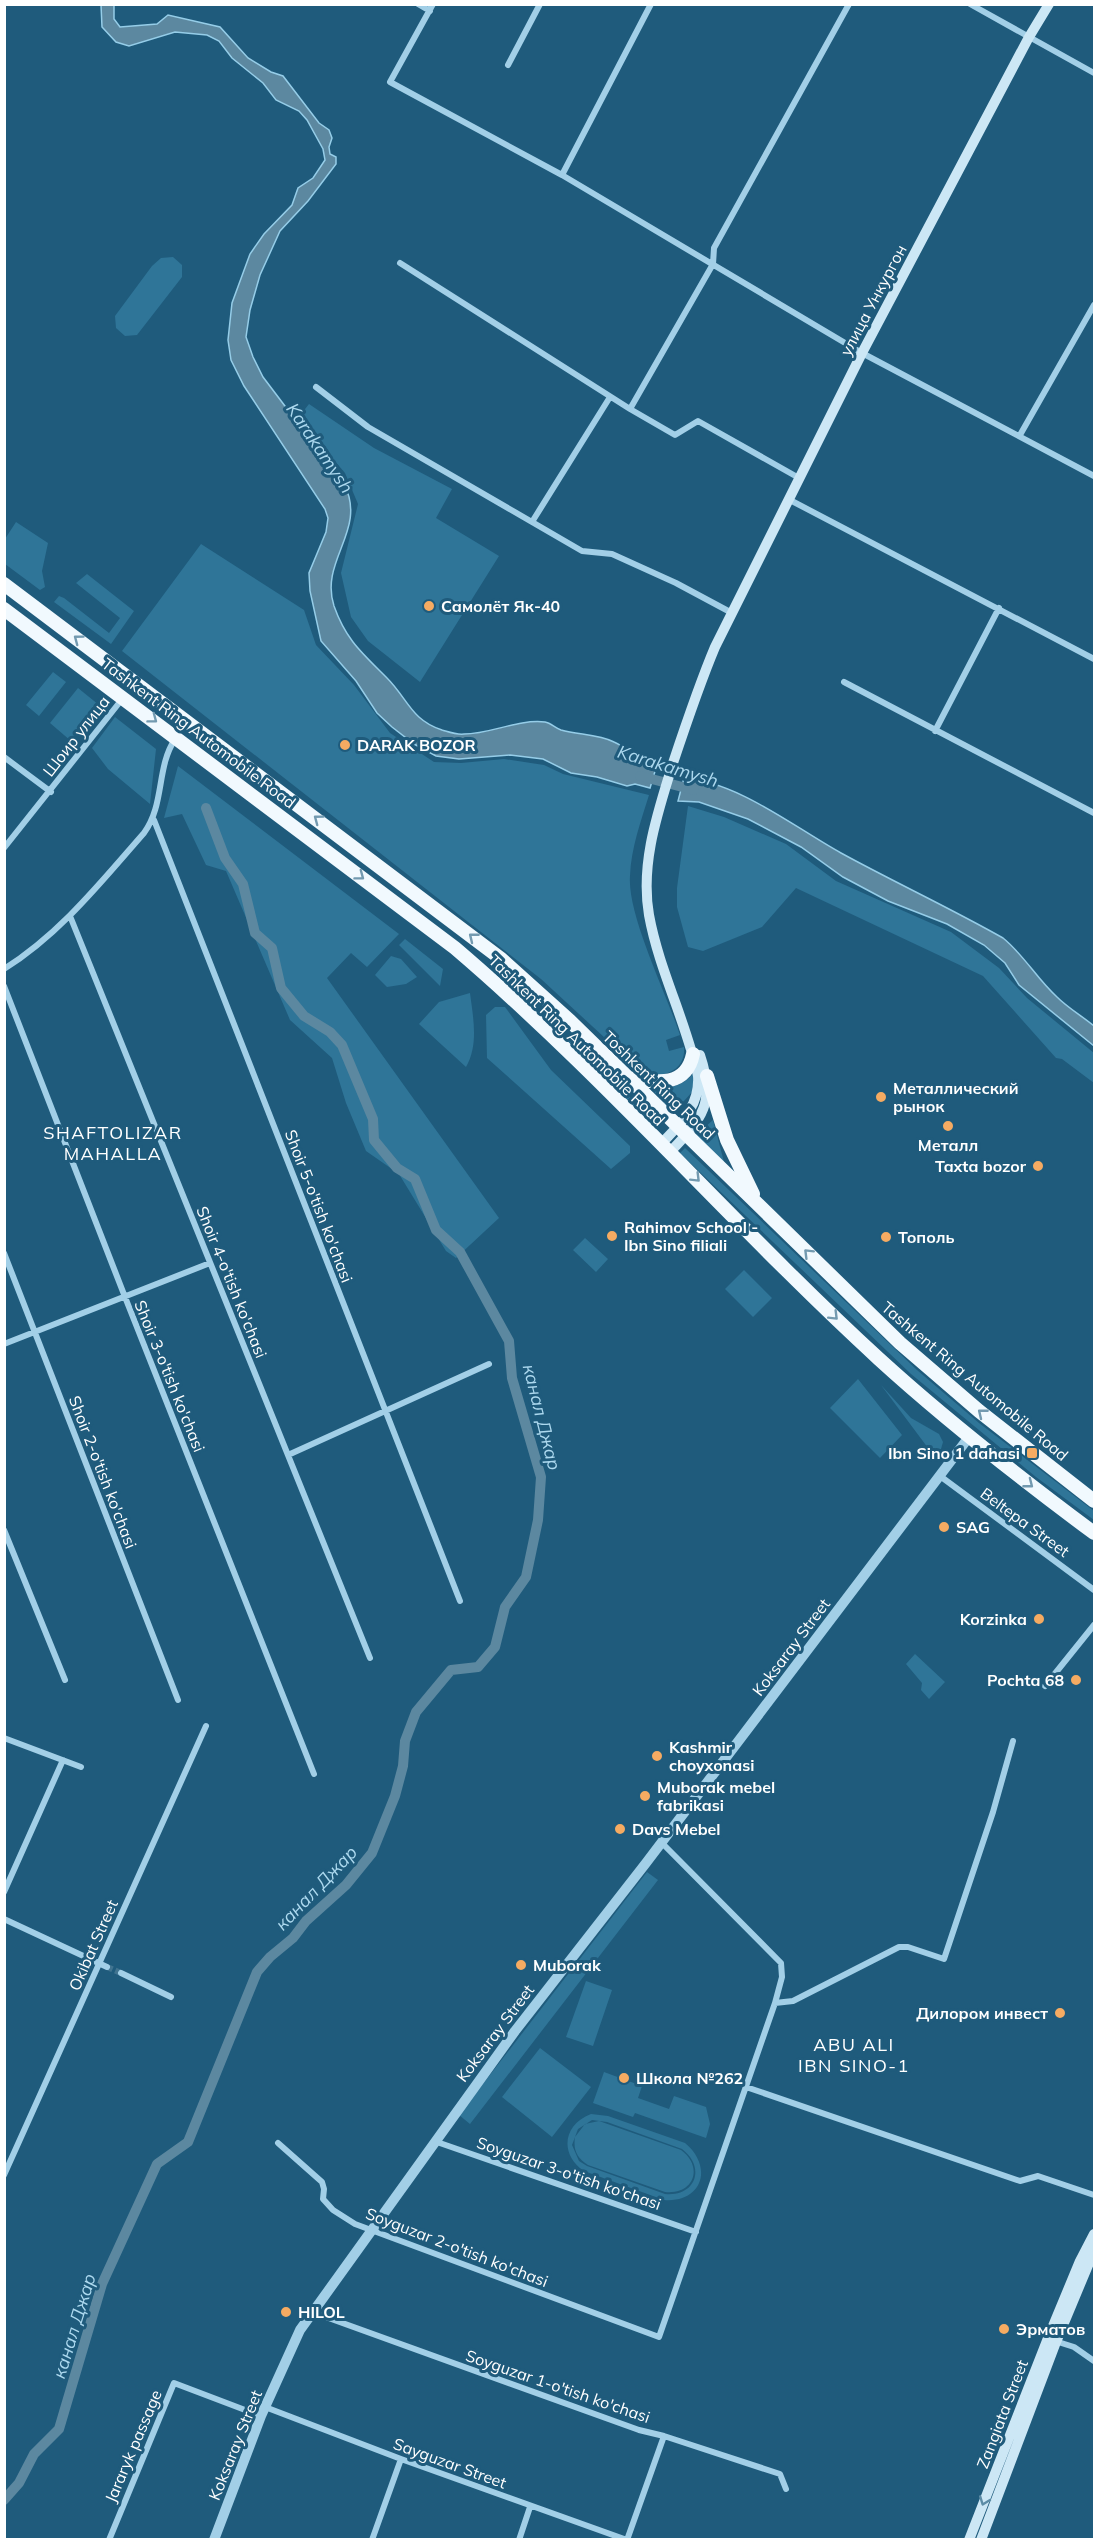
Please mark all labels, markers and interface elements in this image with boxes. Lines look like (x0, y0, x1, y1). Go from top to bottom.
street label: улица Ункургон (835, 241, 911, 359)
water label: Karakamysh (281, 398, 359, 498)
place label: Самолёт Як-40 (441, 596, 560, 616)
marker: Самолёт Як-40 (422, 599, 436, 613)
one-way arrow (73, 636, 84, 647)
street label: Tashkent Ring Automobile Road (98, 654, 300, 812)
street label: Шоир улица (38, 692, 114, 780)
one-way arrow (146, 711, 157, 722)
place label: DARAK BOZOR (357, 735, 476, 755)
marker: DARAK BOZOR (338, 738, 352, 752)
water label: Karakamysh (615, 740, 721, 792)
one-way arrow (313, 815, 324, 826)
one-way arrow (354, 869, 365, 880)
one-way arrow (469, 933, 480, 944)
street label: Tashkent Ring Automobile Road (485, 950, 669, 1130)
street label: Toshkent Ring Road (599, 1026, 719, 1144)
place label: Металлический рынок (893, 1078, 1019, 1116)
marker: Металлический рынок (874, 1090, 888, 1104)
marker: Металл (941, 1119, 955, 1133)
district label: SHAFTOLIZAR MAHALLA (43, 1121, 183, 1165)
street label: Shoir 5-o'tish ko'chasi (281, 1127, 357, 1285)
place label: Металл (918, 1135, 978, 1155)
place label: Taxta bozor (935, 1156, 1027, 1176)
marker: Taxta bozor (1031, 1159, 1045, 1173)
one-way arrow (690, 1171, 700, 1182)
street label: Shoir 4-o'tish ko'chasi (192, 1203, 272, 1361)
place label: Rahimov School - Ibn Sino filiali (624, 1217, 758, 1255)
place label: Тополь (898, 1227, 955, 1247)
marker: Rahimov School - Ibn Sino filiali (605, 1229, 619, 1243)
marker: Тополь (879, 1230, 893, 1244)
one-way arrow (804, 1250, 815, 1261)
street label: Shoir 3-o'tish ko'chasi (130, 1297, 210, 1455)
street label: Tashkent Ring Automobile Road (878, 1297, 1072, 1465)
one-way arrow (827, 1308, 838, 1319)
water label: канал Джар (518, 1362, 566, 1472)
street label: Shoir 2-o'tish ko'chasi (65, 1393, 141, 1551)
one-way arrow (978, 1410, 989, 1421)
place label: Ibn Sino 1 dahasi (888, 1443, 1020, 1463)
marker: Ibn Sino 1 dahasi (1025, 1446, 1039, 1460)
one-way arrow (1023, 1477, 1034, 1488)
street label: Beltepa Street (977, 1483, 1074, 1561)
place label: SAG (956, 1517, 990, 1537)
marker: SAG (937, 1520, 951, 1534)
street label: Koksaray Street (748, 1594, 834, 1700)
place label: Korzinka (960, 1609, 1027, 1629)
marker: Korzinka (1032, 1612, 1046, 1626)
place label: Pochta 68 (987, 1670, 1064, 1690)
marker: Pochta 68 (1069, 1673, 1083, 1687)
place label: Kashmir choyxonasi (669, 1737, 754, 1775)
marker: Kashmir choyxonasi (650, 1749, 664, 1763)
place label: Muborak mebel fabrikasi (657, 1777, 775, 1815)
marker: Muborak mebel fabrikasi (638, 1789, 652, 1803)
place label: Davs Mebel (632, 1819, 721, 1839)
marker: Davs Mebel (613, 1822, 627, 1836)
water label: канал Джар (270, 1841, 362, 1935)
street label: Okibat Street (64, 1896, 122, 1994)
place label: Muborak (533, 1955, 602, 1975)
marker: Muborak (514, 1958, 528, 1972)
street label: Koksaray Street (452, 1980, 538, 2086)
place label: Дилором инвест (916, 2003, 1048, 2023)
marker: Дилором инвест (1053, 2006, 1067, 2020)
district label: ABU ALI IBN SINO-1 (798, 2033, 910, 2077)
place label: Школа №262 (636, 2068, 743, 2088)
marker: Школа №262 (617, 2071, 631, 2085)
street label: Soyguzar 3-o'tish ko'chasi (474, 2132, 664, 2214)
street label: Soyguzar 2-o'tish ko'chasi (363, 2203, 551, 2291)
water label: канал Джар (47, 2271, 101, 2381)
place label: HILOL (298, 2302, 345, 2322)
marker: HILOL (279, 2305, 293, 2319)
place label: Эрматов (1016, 2319, 1085, 2339)
marker: Эрматов (997, 2322, 1011, 2336)
street label: Soyguzar 1-o'tish ko'chasi (463, 2345, 653, 2427)
street label: Zangiata Street (972, 2356, 1032, 2471)
street label: Jararyk passage (100, 2387, 166, 2505)
street label: Koksaray Street (204, 2387, 266, 2503)
street label: Sayguzar Street (391, 2433, 510, 2493)
one-way arrow (979, 2495, 991, 2506)

